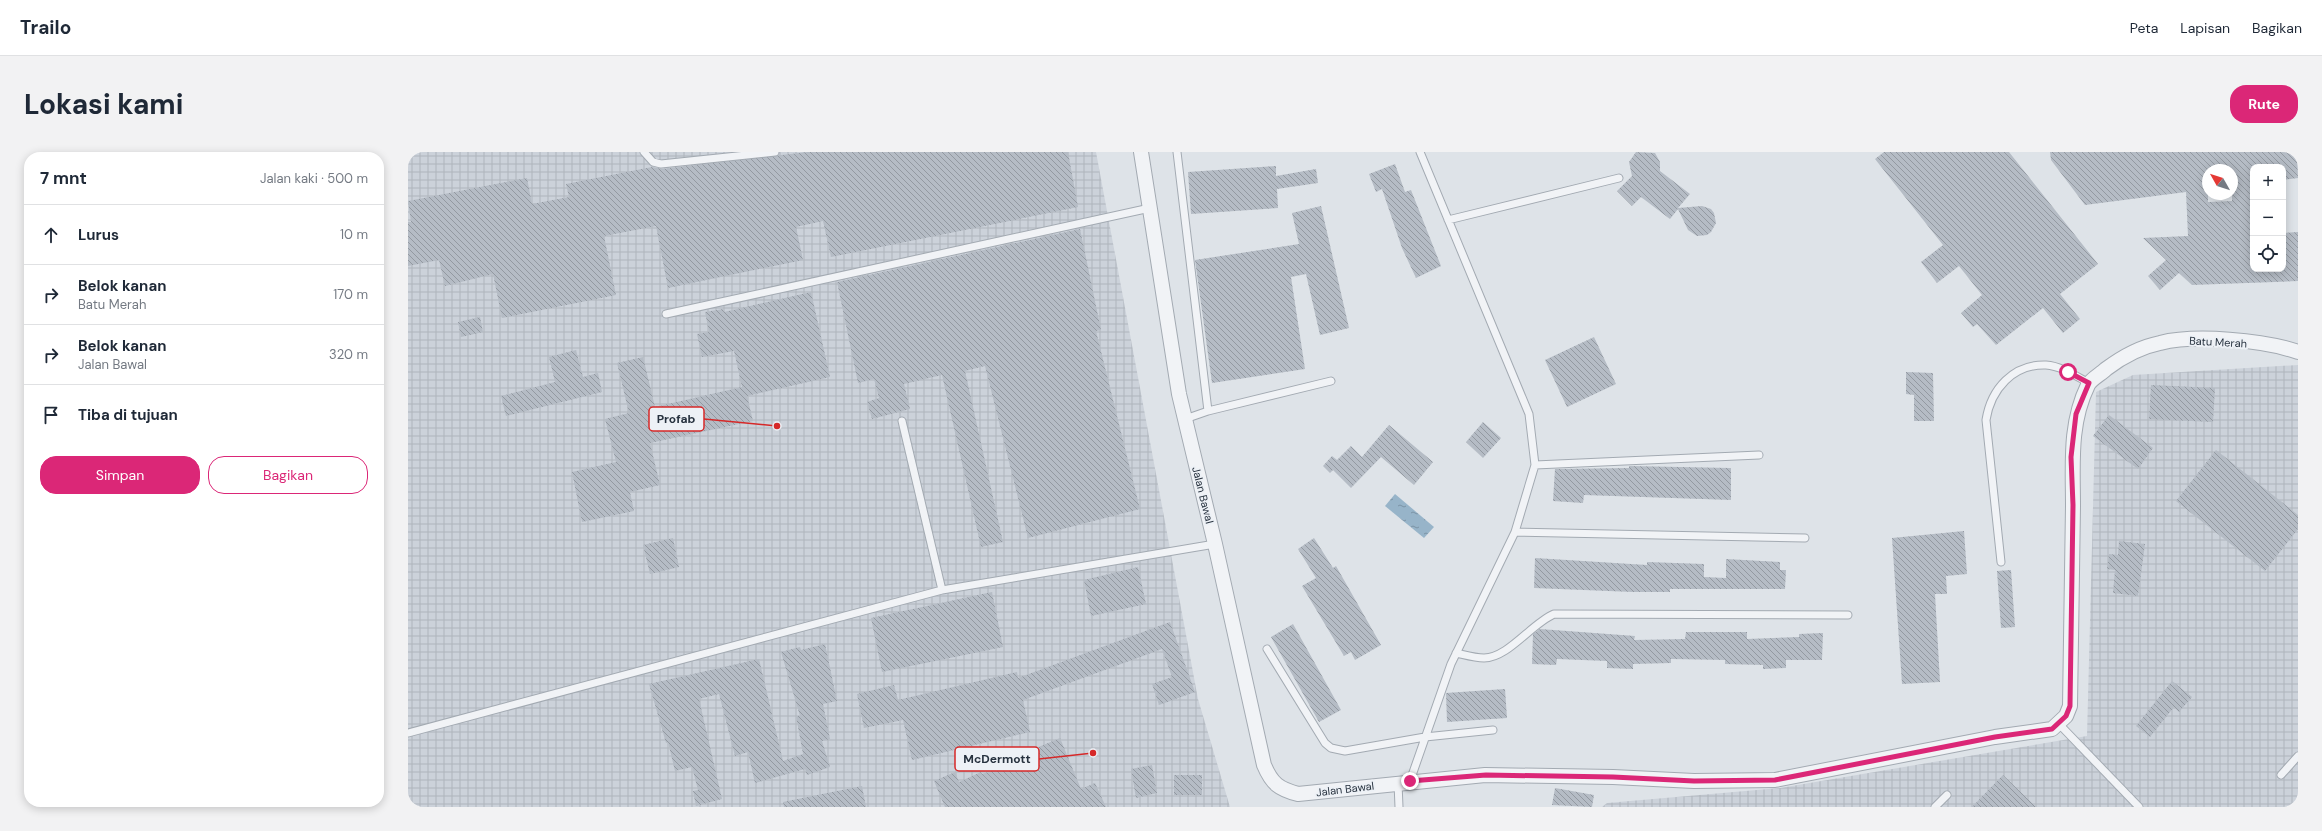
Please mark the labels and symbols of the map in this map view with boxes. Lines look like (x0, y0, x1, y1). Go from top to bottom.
north arrow (2202, 164, 2238, 200)
street label: Batu Merah (2189, 333, 2247, 351)
route start (2059, 363, 2077, 381)
callout: Profab (649, 407, 704, 431)
text: Profab (657, 411, 695, 427)
street label: Jalan Bawal (1189, 465, 1217, 525)
callout: McDermott (955, 747, 1039, 771)
text: McDermott (963, 751, 1031, 767)
route end (1401, 772, 1419, 790)
street label: Jalan Bawal (1315, 778, 1375, 800)

